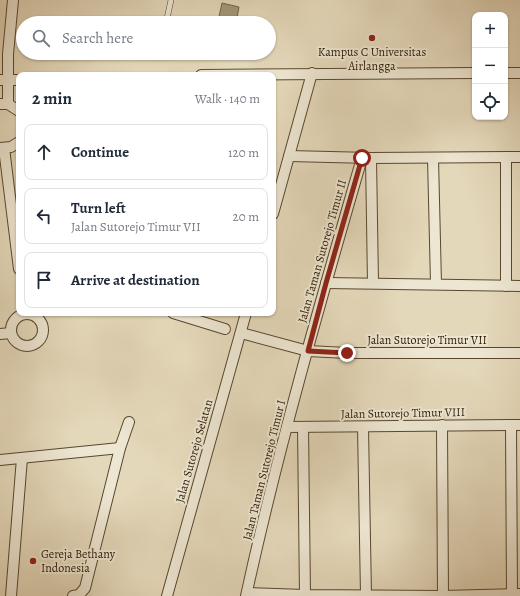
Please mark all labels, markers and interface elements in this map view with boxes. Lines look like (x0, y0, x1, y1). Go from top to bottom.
map controls (472, 12, 508, 120)
button: + (472, 12, 508, 48)
search box (16, 16, 276, 60)
icon: search (30, 27, 52, 49)
text: Search here (62, 28, 133, 48)
marker: Kampus C Universitas Airlangga (367, 33, 377, 43)
place label: Kampus C Universitas Airlangga (318, 44, 426, 74)
button: − (472, 48, 508, 84)
button: locate (472, 84, 508, 120)
text: 2 min (32, 87, 72, 110)
text: Walk · 140 m (195, 90, 260, 107)
icon: ahead (33, 141, 55, 163)
text: Continue (71, 142, 129, 162)
text: 120 m (228, 144, 259, 161)
route start (353, 149, 371, 167)
street label: Jalan Taman Sutorejo Timur II (294, 177, 350, 325)
text: Turn left (71, 198, 126, 218)
icon: left (33, 205, 55, 227)
text: 20 m (233, 208, 259, 225)
text: Jalan Sutorejo Timur VII (71, 218, 201, 235)
icon: arrive (33, 269, 55, 291)
text: Arrive at destination (71, 270, 200, 290)
street label: Jalan Sutorejo Timur VII (367, 332, 487, 348)
route end (338, 344, 356, 362)
street label: Jalan Sutorejo Selatan (172, 397, 217, 505)
street label: Jalan Taman Sutorejo Timur I (239, 398, 289, 542)
street label: Jalan Sutorejo Timur VIII (341, 404, 465, 422)
place label: Gereja Bethany Indonesia (41, 546, 116, 576)
marker: Gereja Bethany Indonesia (28, 556, 38, 566)

